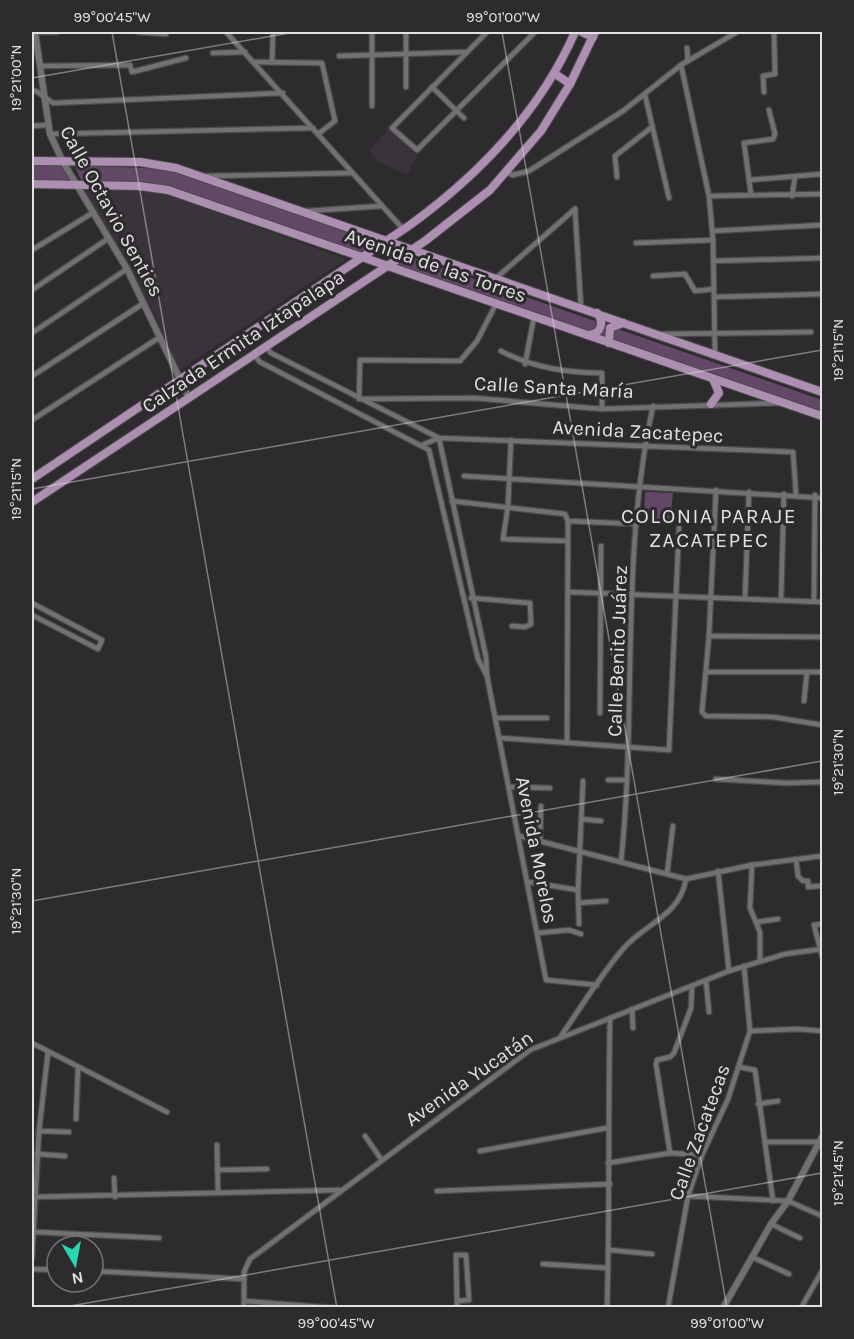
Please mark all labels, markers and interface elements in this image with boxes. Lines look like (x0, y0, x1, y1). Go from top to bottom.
text: 99°00'45"W (73, 8, 151, 26)
text: 99°01'00"W (466, 8, 541, 26)
text: 19°21'00"N (7, 44, 25, 112)
street label: Calle Octavio Senties (55, 122, 168, 301)
street label: Avenida de las Torres (342, 224, 530, 307)
street label: Calzada Ermita Iztapalapa (138, 265, 349, 418)
text: 19°21'15"N (829, 319, 847, 381)
street label: Calle Santa María (473, 372, 635, 403)
street label: Avenida Zacatepec (552, 416, 724, 447)
text: 19°21'15"N (7, 458, 25, 520)
district label: COLONIA PARAJE ZACATEPEC (621, 504, 797, 552)
street label: Calle Benito Juárez (603, 565, 632, 737)
text: 19°21'30"N (829, 728, 847, 796)
street label: Avenida Morelos (511, 775, 562, 926)
text: 19°21'30"N (7, 867, 25, 935)
street label: Avenida Yucatán (401, 1026, 538, 1131)
street label: Calle Zacatecas (664, 1061, 735, 1203)
text: 19°21'45"N (829, 1140, 847, 1206)
north arrow (45, 1234, 105, 1294)
text: N (70, 1268, 85, 1289)
text: 99°00'45"W (297, 1314, 375, 1332)
text: 99°01'00"W (690, 1314, 765, 1332)

